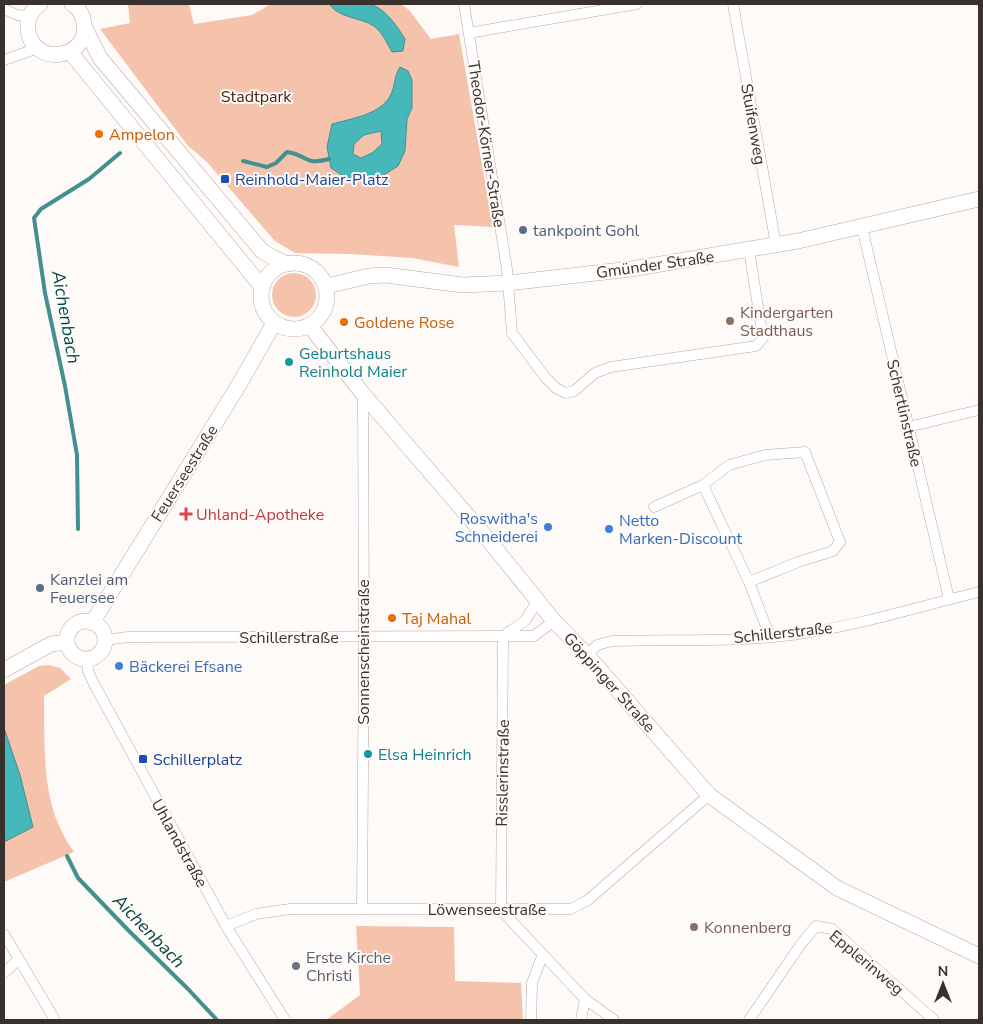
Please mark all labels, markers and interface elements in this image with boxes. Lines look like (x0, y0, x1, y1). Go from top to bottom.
street label: Theodor-Körner-Straße (462, 59, 510, 229)
street label: Stuifenweg (735, 82, 771, 166)
park label: Stadtpark (221, 86, 292, 108)
place label: Ampelon (109, 124, 175, 146)
marker: Ampelon (93, 128, 105, 140)
place label: Reinhold-Maier-Platz (235, 169, 388, 191)
marker: Reinhold-Maier-Platz (219, 173, 231, 185)
place label: tankpoint Gohl (533, 220, 640, 242)
marker: tankpoint Gohl (517, 224, 529, 236)
street label: Gmünder Straße (595, 246, 716, 284)
water label: Aichenbach (46, 268, 86, 365)
place label: Kindergarten Stadthaus (740, 302, 833, 342)
place label: Goldene Rose (354, 312, 454, 334)
marker: Kindergarten Stadthaus (724, 315, 736, 327)
marker: Goldene Rose (338, 316, 350, 328)
place label: Geburtshaus Reinhold Maier (299, 343, 407, 383)
marker: Geburtshaus Reinhold Maier (283, 356, 295, 368)
street label: Schertlinstraße (881, 357, 927, 469)
street label: Feuerseestraße (146, 421, 223, 526)
place label: Uhland-Apotheke (196, 504, 324, 526)
marker: Uhland-Apotheke (180, 508, 192, 520)
place label: Roswitha's Schneiderei (455, 508, 538, 548)
place label: Netto Marken-Discount (619, 510, 743, 550)
marker: Roswitha's Schneiderei (542, 521, 554, 533)
marker: Netto Marken-Discount (603, 523, 615, 535)
place label: Kanzlei am Feuersee (50, 569, 128, 609)
street label: Sonnenscheinstraße (353, 579, 375, 725)
marker: Kanzlei am Feuersee (34, 582, 46, 594)
place label: Taj Mahal (402, 608, 472, 630)
marker: Taj Mahal (386, 612, 398, 624)
street label: Schillerstraße (733, 617, 834, 649)
street label: Schillerstraße (239, 627, 339, 649)
street label: Göppinger Straße (558, 628, 660, 737)
place label: Bäckerei Efsane (129, 656, 242, 678)
marker: Bäckerei Efsane (113, 660, 125, 672)
street label: Risslerinstraße (491, 719, 515, 827)
place label: Elsa Heinrich (378, 744, 472, 766)
marker: Elsa Heinrich (362, 748, 374, 760)
place label: Schillerplatz (153, 749, 242, 771)
marker: Schillerplatz (137, 753, 149, 765)
street label: Uhlandstraße (146, 795, 213, 892)
water label: Aichenbach (107, 888, 190, 973)
street label: Löwenseestraße (428, 899, 546, 921)
place label: Konnenberg (704, 917, 791, 939)
marker: Konnenberg (688, 921, 700, 933)
street label: Epplerinweg (824, 925, 908, 1000)
place label: Erste Kirche Christi (306, 947, 391, 987)
north arrow (918, 959, 968, 1009)
marker: Erste Kirche Christi (290, 960, 302, 972)
text: N (938, 962, 948, 981)

